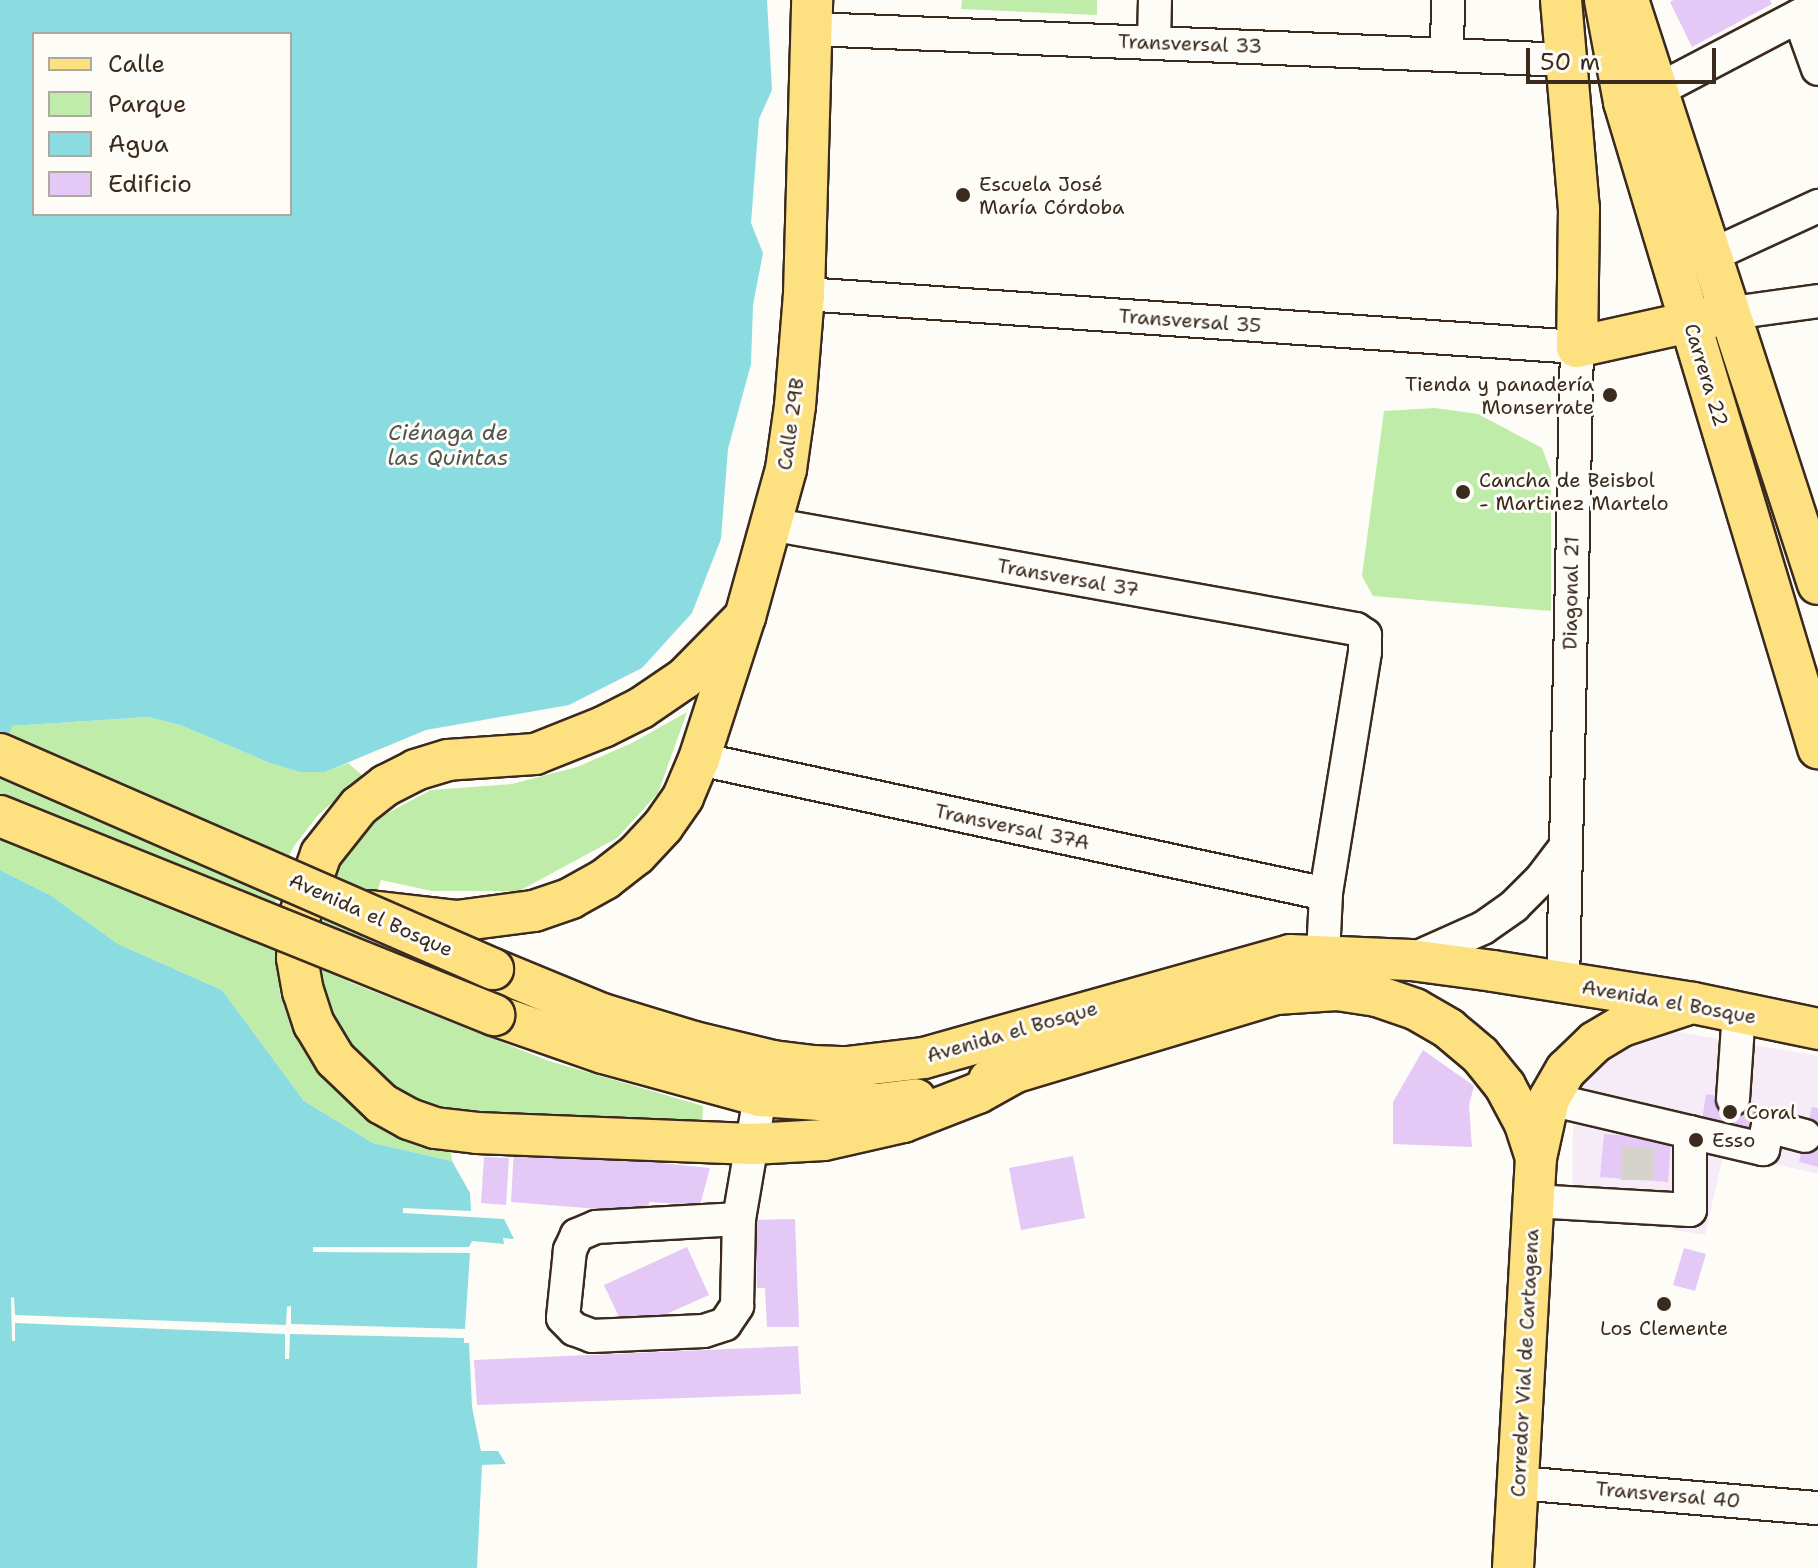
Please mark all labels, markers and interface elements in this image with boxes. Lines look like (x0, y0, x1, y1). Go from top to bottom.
street label: Transversal 33 (1118, 29, 1262, 59)
legend (32, 32, 292, 216)
scale bar (1530, 32, 1720, 82)
text: 50 m (1540, 46, 1600, 78)
text: Calle (108, 48, 165, 80)
text: Parque (108, 88, 187, 120)
text: Agua (108, 128, 169, 160)
text: Edificio (108, 168, 192, 200)
place label: Escuela José María Córdoba (979, 172, 1125, 219)
marker: Escuela José María Córdoba (954, 186, 972, 204)
street label: Transversal 35 (1118, 304, 1262, 338)
street label: Carrera 22 (1679, 320, 1733, 430)
place label: Tienda y panadería Monserrate (1405, 372, 1594, 419)
street label: Calle 29B (773, 376, 809, 472)
marker: Tienda y panadería Monserrate (1601, 386, 1619, 404)
water label: Ciénaga de las Quintas (388, 419, 508, 470)
place label: Cancha de Beisbol - Martinez Martelo (1479, 468, 1669, 515)
marker: Cancha de Beisbol - Martinez Martelo (1454, 483, 1472, 501)
street label: Diagonal 21 (1558, 536, 1584, 650)
street label: Transversal 37 (995, 554, 1141, 602)
street label: Transversal 37A (933, 799, 1091, 855)
street label: Avenida el Bosque (285, 868, 457, 962)
street label: Avenida el Bosque (1580, 975, 1758, 1029)
street label: Avenida el Bosque (924, 996, 1100, 1068)
place label: Coral (1746, 1100, 1796, 1124)
marker: Coral (1721, 1103, 1739, 1121)
place label: Esso (1712, 1128, 1755, 1152)
marker: Esso (1687, 1131, 1705, 1149)
street label: Corredor Vial de Cartagena (1506, 1228, 1544, 1498)
marker: Los Clemente (1655, 1295, 1673, 1313)
place label: Los Clemente (1600, 1316, 1728, 1340)
street label: Transversal 40 (1595, 1477, 1741, 1513)

